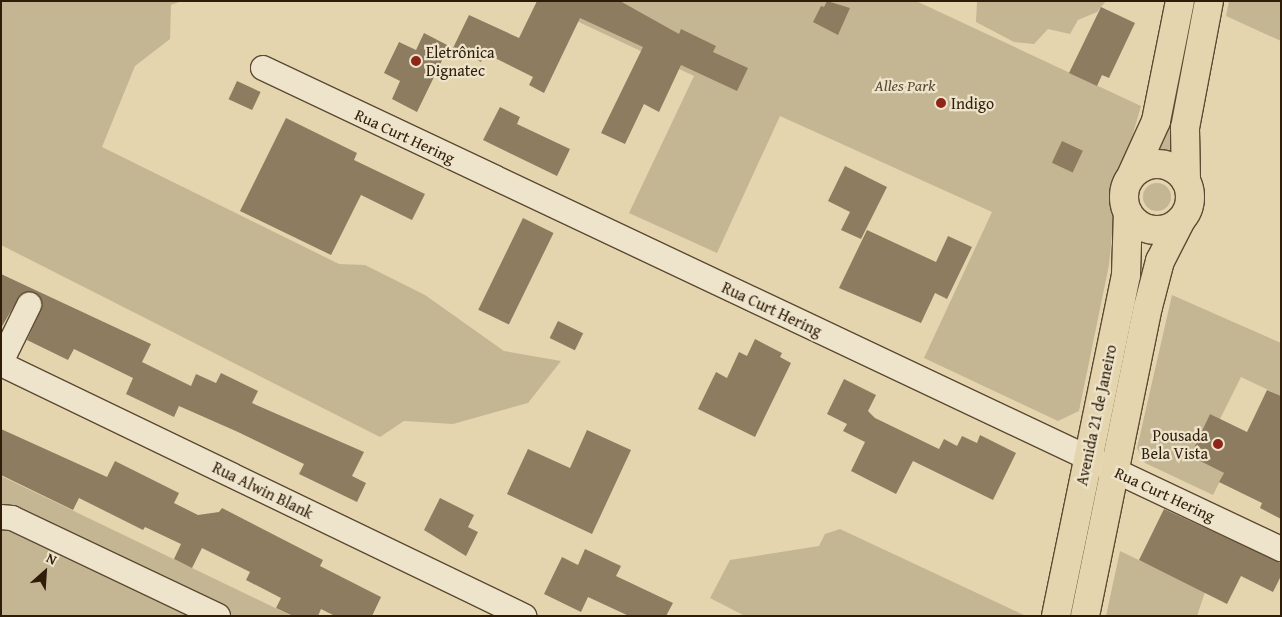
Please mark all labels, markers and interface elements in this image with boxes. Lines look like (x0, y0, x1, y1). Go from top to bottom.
place label: Eletrônica Dignatec (426, 42, 495, 80)
marker: Eletrônica Dignatec (410, 55, 422, 67)
park label: Alles Park (875, 75, 935, 95)
place label: Indigo (951, 93, 994, 113)
marker: Indigo (935, 97, 947, 109)
street label: Rua Curt Hering (352, 104, 458, 168)
street label: Rua Curt Hering (719, 277, 825, 341)
street label: Avenida 21 de Janeiro (1072, 343, 1120, 487)
place label: Pousada Bela Vista (1141, 425, 1208, 463)
marker: Pousada Bela Vista (1212, 438, 1224, 450)
street label: Rua Alwin Blank (209, 457, 317, 523)
street label: Rua Curt Hering (1112, 462, 1218, 526)
north arrow (20, 547, 70, 597)
text: N (43, 547, 60, 570)

